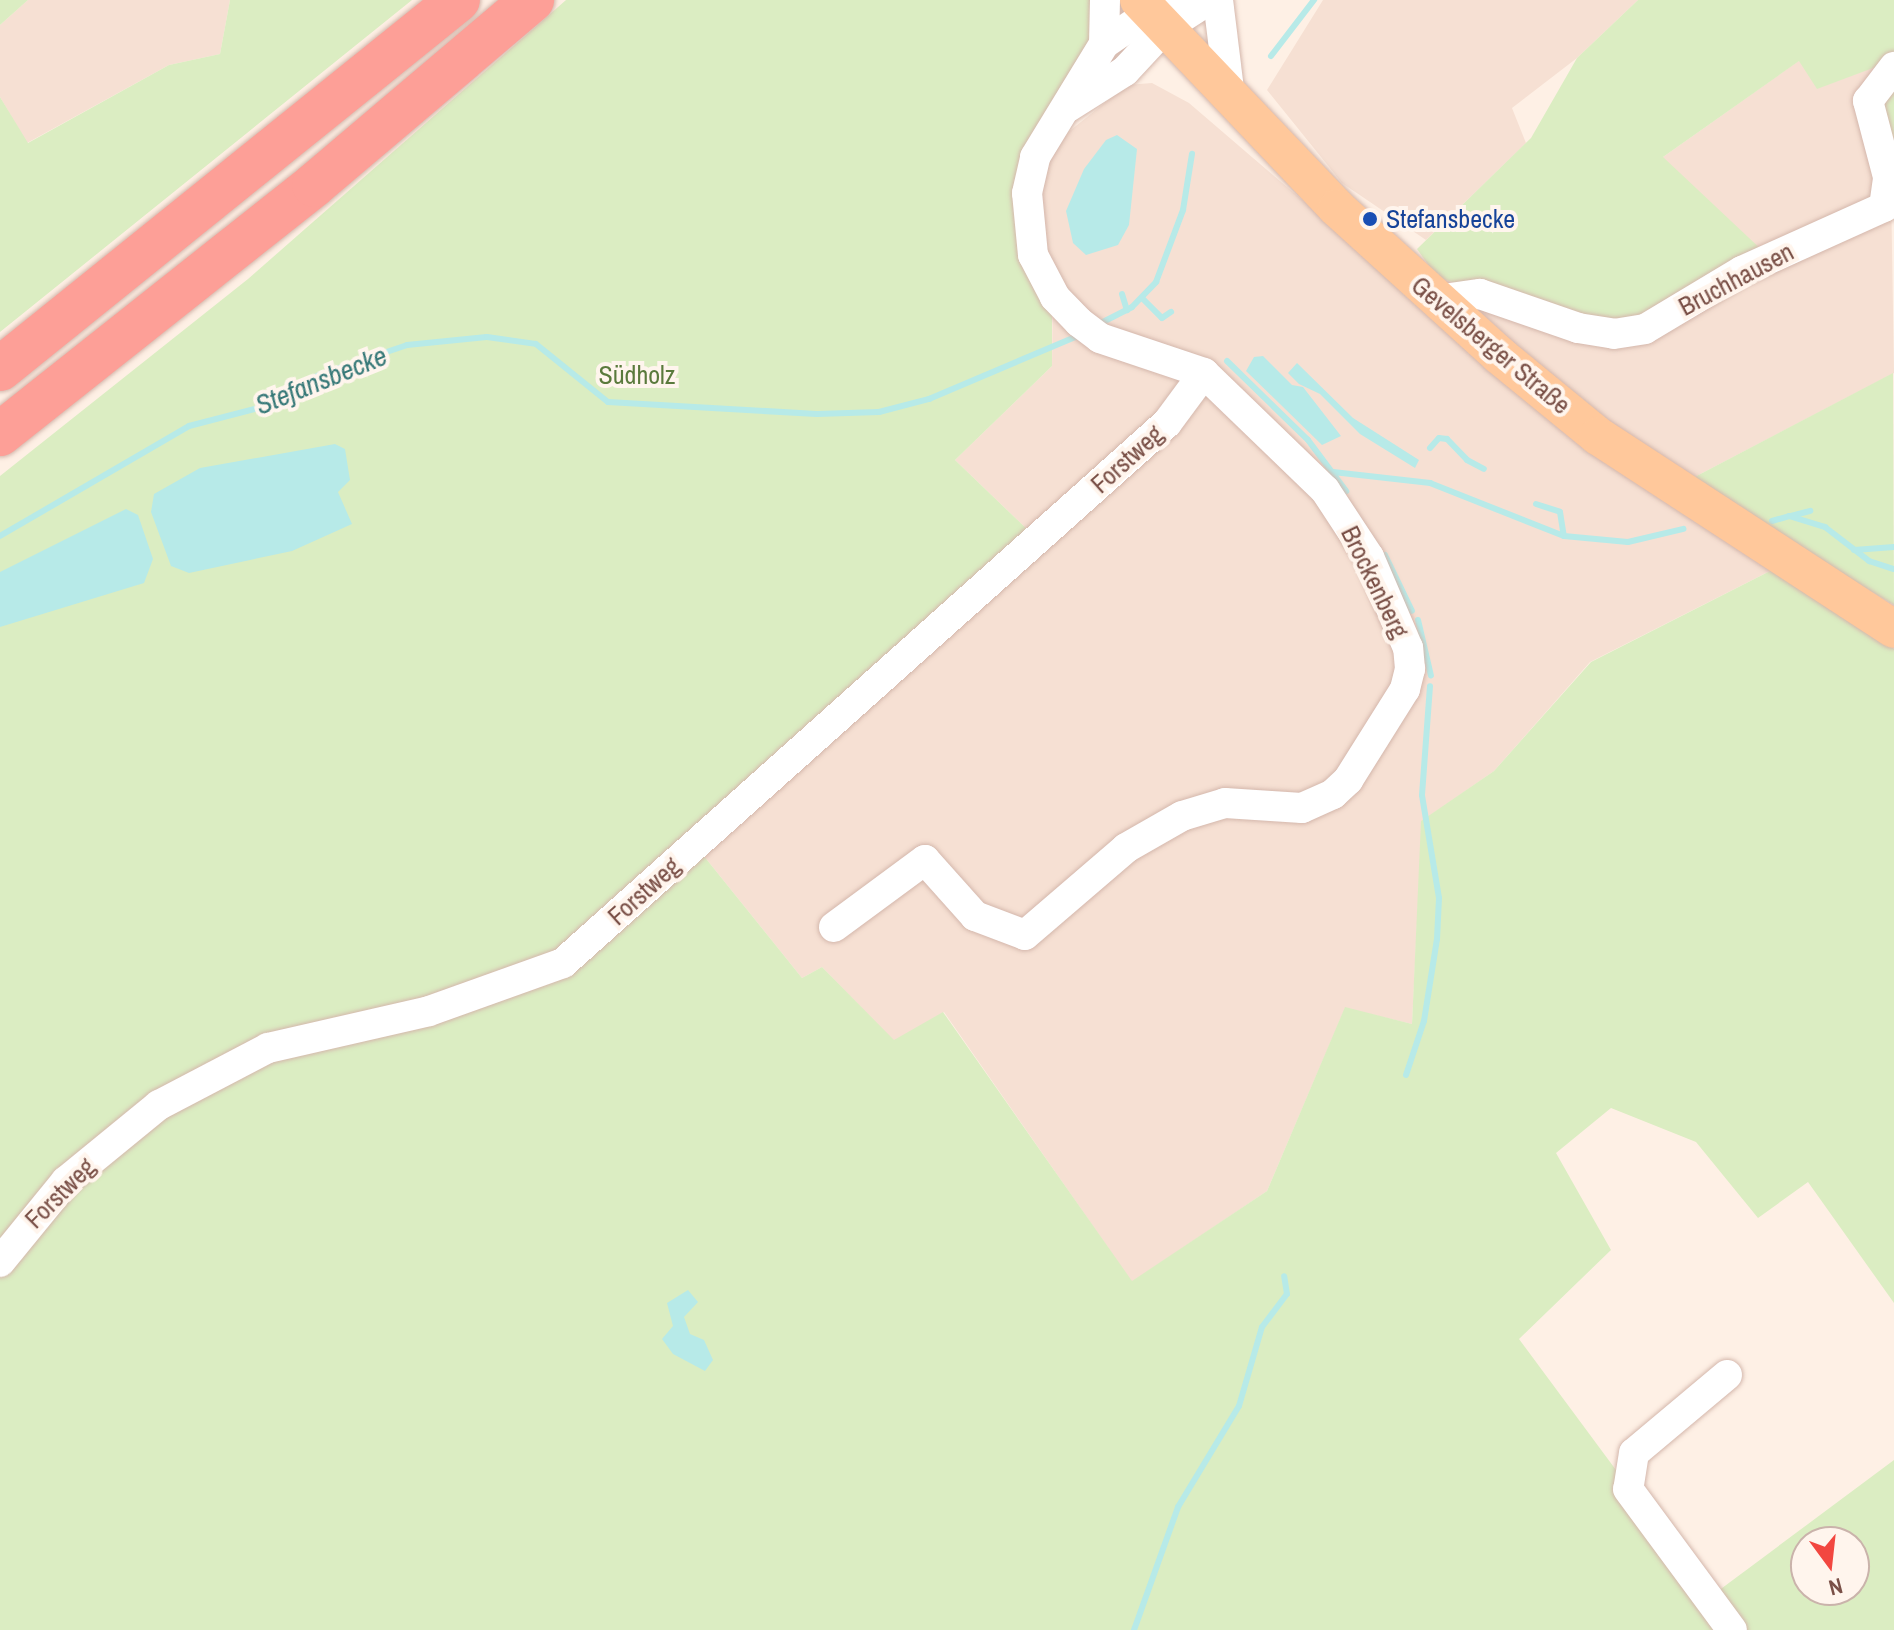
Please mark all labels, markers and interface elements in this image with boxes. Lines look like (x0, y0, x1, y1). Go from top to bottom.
place label: Stefansbecke (1386, 203, 1515, 235)
marker: Stefansbecke (1361, 210, 1379, 228)
street label: Bruchhausen (1673, 236, 1799, 322)
street label: Gevelsberger Straße (1405, 269, 1577, 421)
water label: Stefansbecke (250, 338, 392, 422)
park label: Südholz (598, 359, 676, 391)
street label: Forstweg (1084, 418, 1170, 500)
street label: Brockenberg (1334, 521, 1416, 643)
street label: Forstweg (601, 850, 687, 932)
street label: Forstweg (18, 1151, 102, 1235)
north arrow (1790, 1526, 1870, 1606)
text: N (1826, 1571, 1846, 1603)

